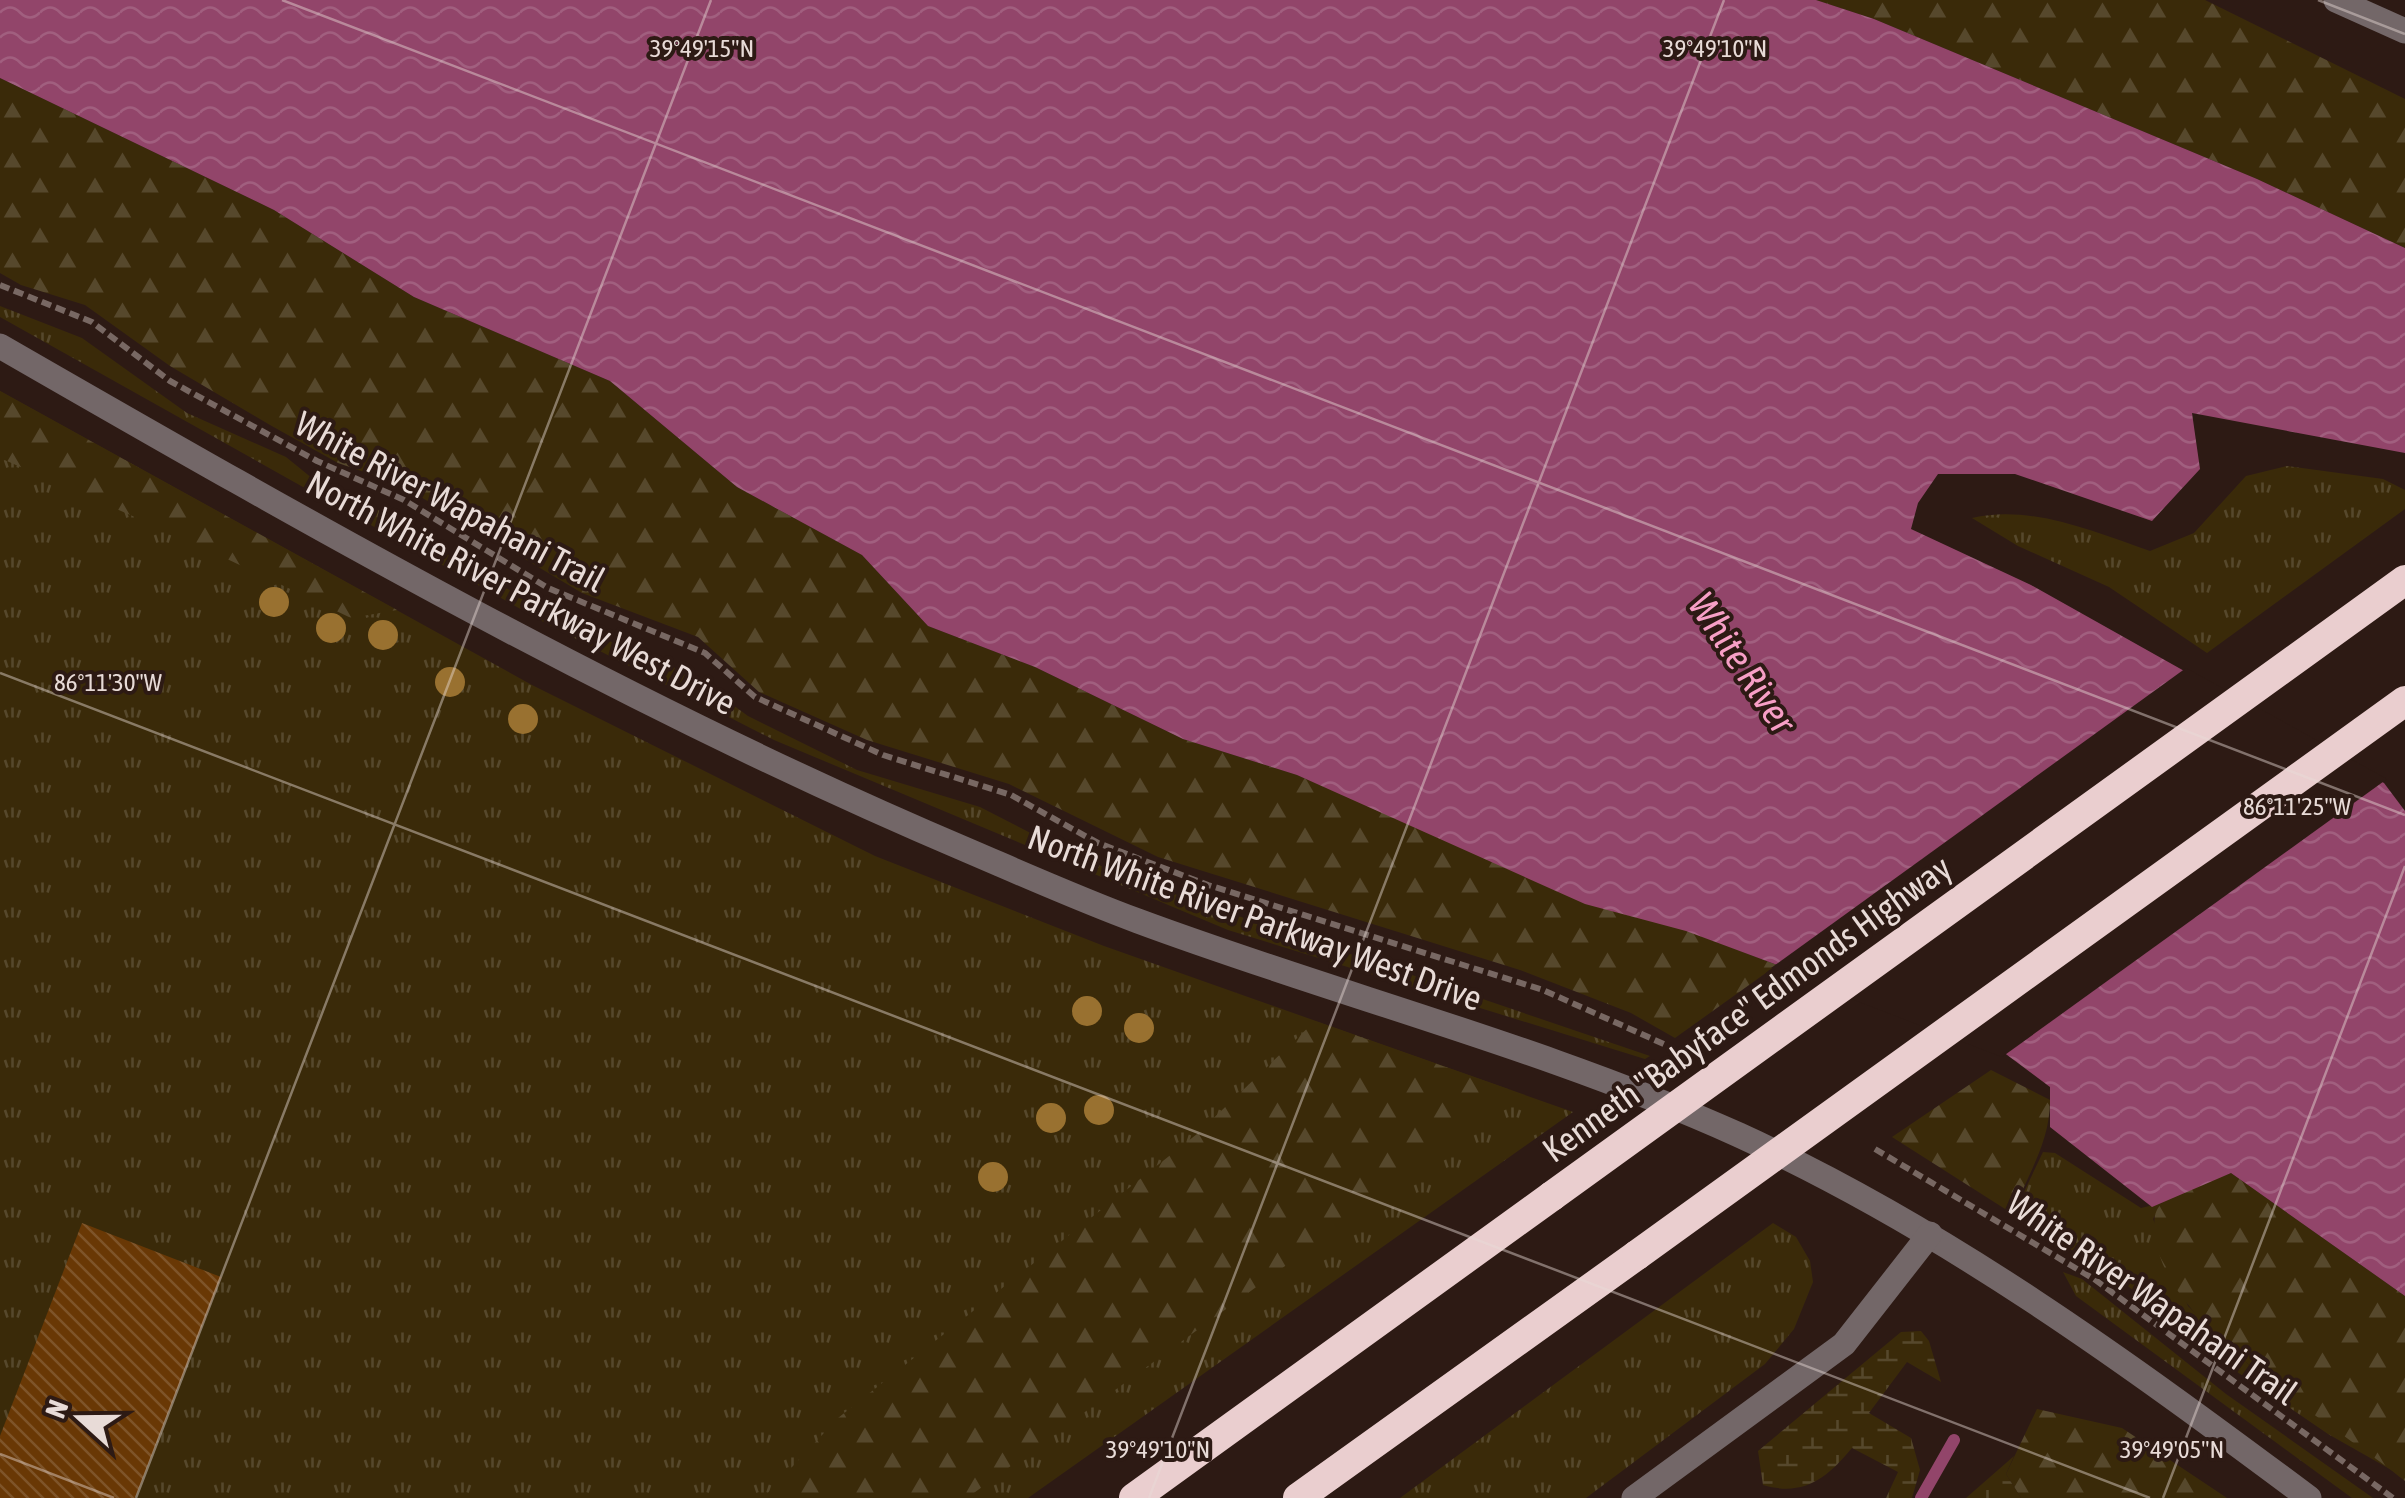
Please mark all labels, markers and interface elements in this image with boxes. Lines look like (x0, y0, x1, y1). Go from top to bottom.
text: 39°49'15"N (650, 34, 754, 62)
text: 39°49'10"N (1663, 34, 1767, 62)
street label: White River Wapahani Trail (289, 403, 612, 600)
street label: North White River Parkway West Drive (300, 462, 743, 723)
water label: White River (1680, 585, 1806, 742)
text: 86°11'30"W (54, 668, 163, 696)
text: 86°11'25"W (2243, 792, 2352, 820)
street label: North White River Parkway West Drive (1023, 816, 1488, 1018)
street label: Kenneth "Babyface" Edmonds Highway (1535, 847, 1958, 1170)
street label: White River Wapahani Trail (2000, 1182, 2305, 1412)
north arrow (30, 1368, 130, 1468)
text: N (39, 1396, 75, 1422)
text: 39°49'10"N (1106, 1435, 1210, 1463)
text: 39°49'05"N (2120, 1435, 2224, 1463)

